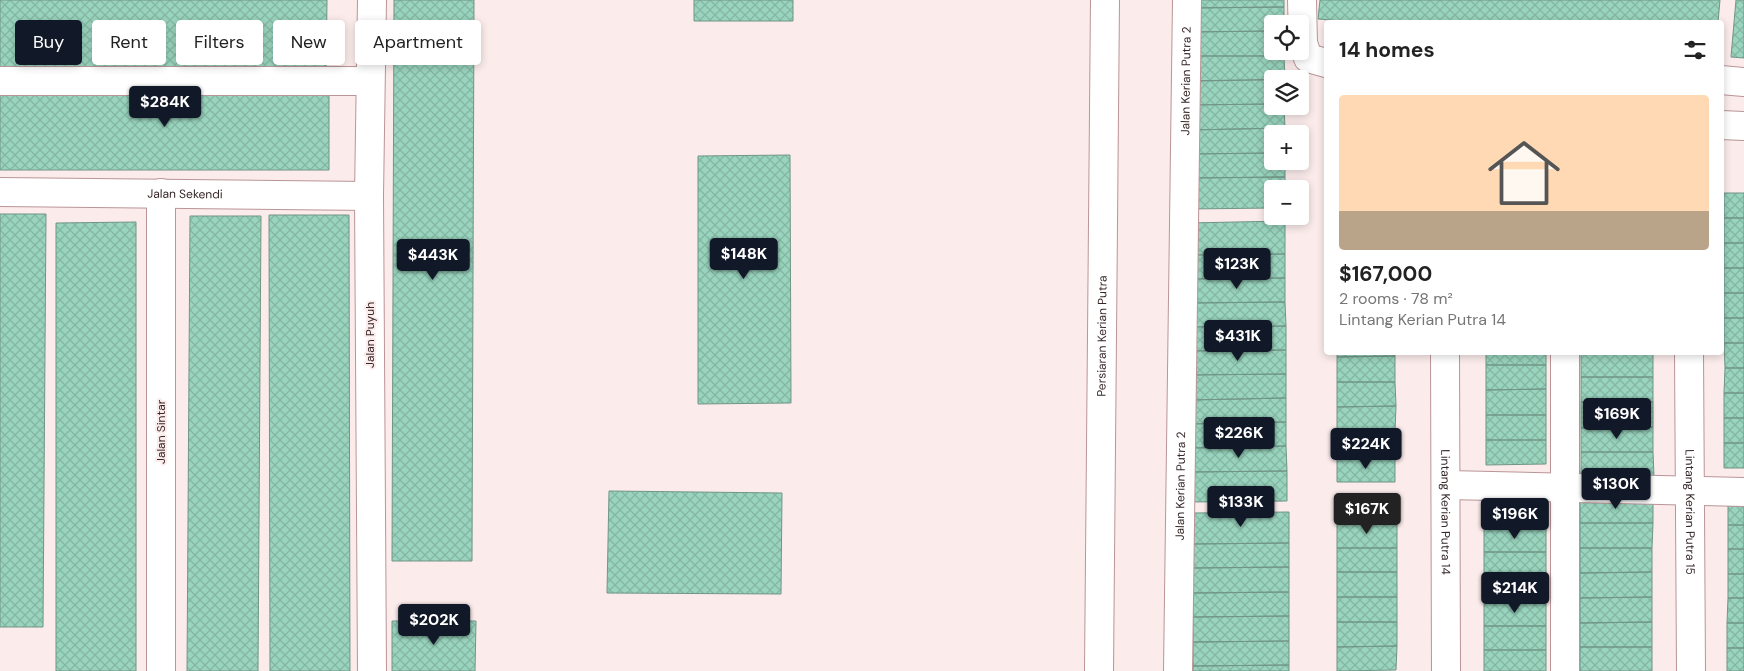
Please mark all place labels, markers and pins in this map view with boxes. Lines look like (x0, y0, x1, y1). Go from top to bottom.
pin: $284K (130, 86, 200, 128)
pin: $443K (398, 238, 468, 281)
pin: $148K (709, 238, 779, 280)
pin: $123K (1202, 248, 1272, 290)
pin: $431K (1203, 320, 1273, 362)
pin: $169K (1582, 398, 1652, 440)
pin: $226K (1204, 416, 1274, 459)
pin: $224K (1331, 428, 1401, 470)
pin: $130K (1581, 468, 1651, 510)
pin: $133K (1206, 486, 1276, 528)
pin: $167K (1332, 492, 1402, 535)
pin: $196K (1480, 498, 1550, 540)
pin: $214K (1480, 572, 1550, 614)
pin: $202K (399, 604, 469, 646)

